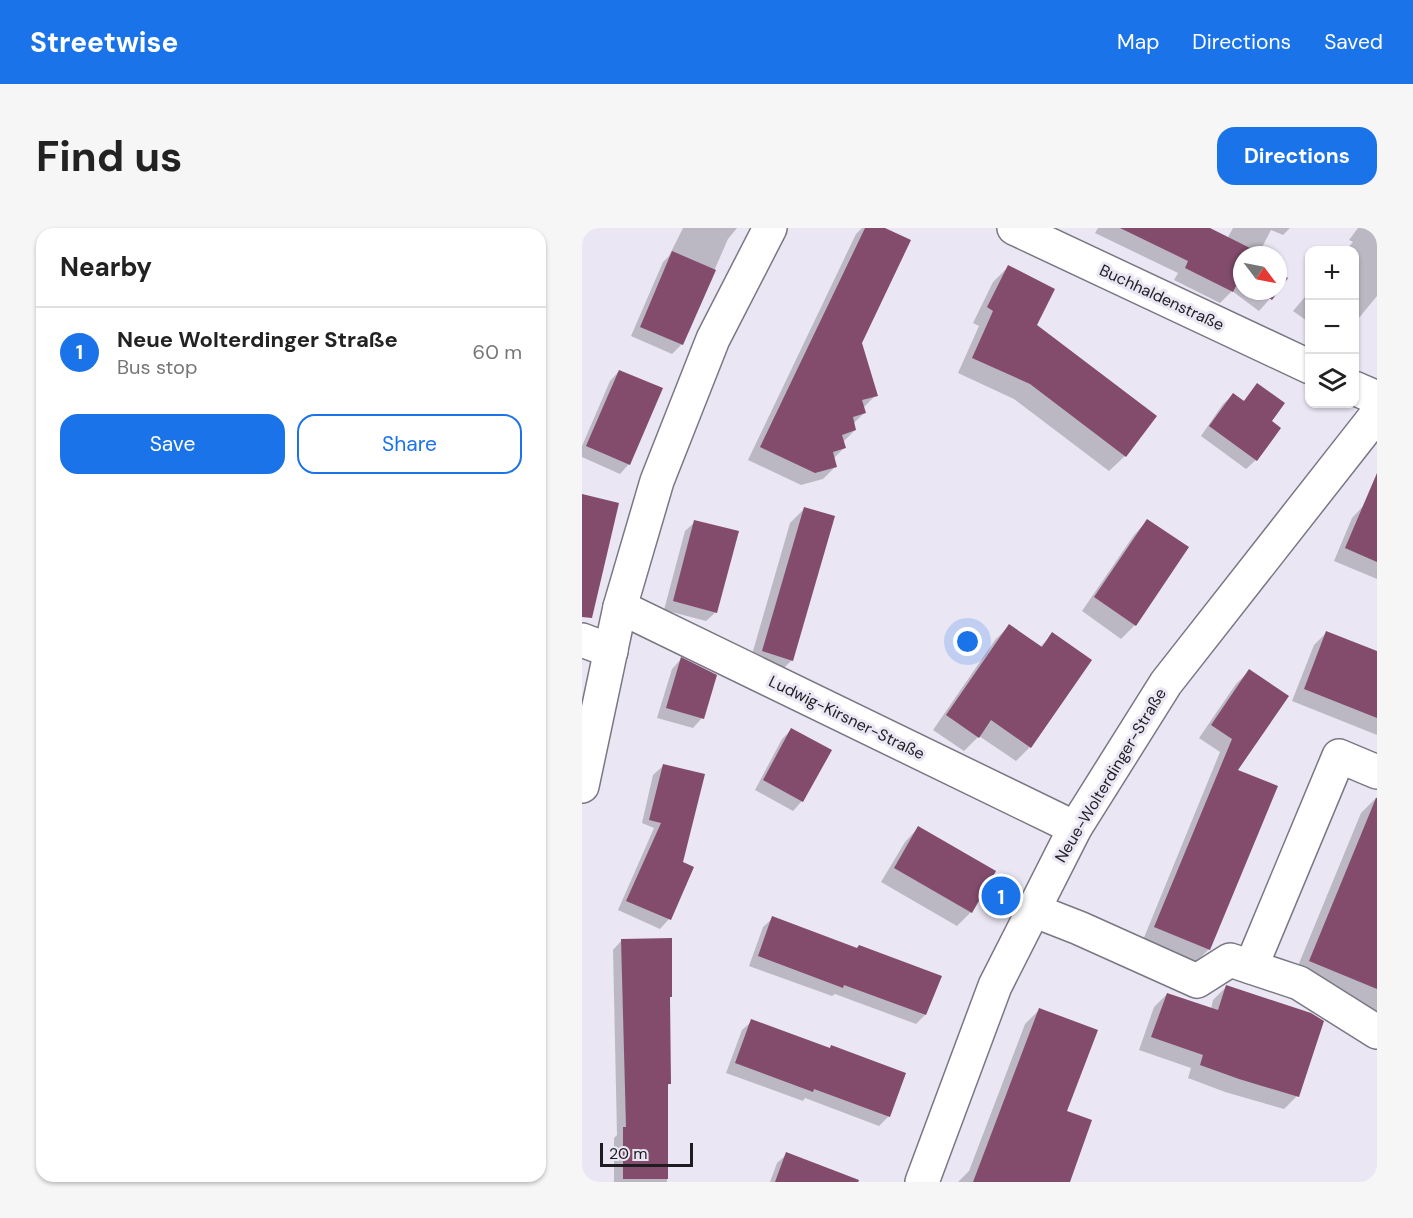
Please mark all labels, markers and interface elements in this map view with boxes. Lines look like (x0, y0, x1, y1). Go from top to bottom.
text: Streetwise (30, 24, 178, 61)
text: Map (1117, 28, 1159, 56)
text: Directions (1192, 28, 1291, 56)
text: Saved (1324, 28, 1383, 56)
button: Directions (1217, 127, 1377, 185)
text: Find us (36, 129, 182, 184)
north arrow (1233, 246, 1287, 300)
map controls (1305, 246, 1359, 408)
button: + (1305, 246, 1359, 300)
text: Nearby (60, 250, 152, 284)
street label: Buchhaldenstraße (1096, 259, 1227, 335)
button: − (1305, 300, 1359, 354)
text: Neue Wolterdinger Straße (117, 325, 398, 354)
text: 1 (76, 339, 83, 365)
text: 60 m (473, 339, 522, 365)
text: Bus stop (117, 354, 197, 380)
button: layers (1305, 354, 1359, 408)
button: Save (60, 414, 285, 474)
button: Share (297, 414, 522, 474)
your location (953, 627, 982, 656)
street label: Ludwig-Kirsner-Straße (765, 671, 928, 764)
street label: Neue-Wolterdinger-Straße (1050, 684, 1171, 866)
pin: 1 (982, 874, 1020, 918)
scale bar (600, 1140, 693, 1168)
text: 20 m (609, 1143, 648, 1164)

